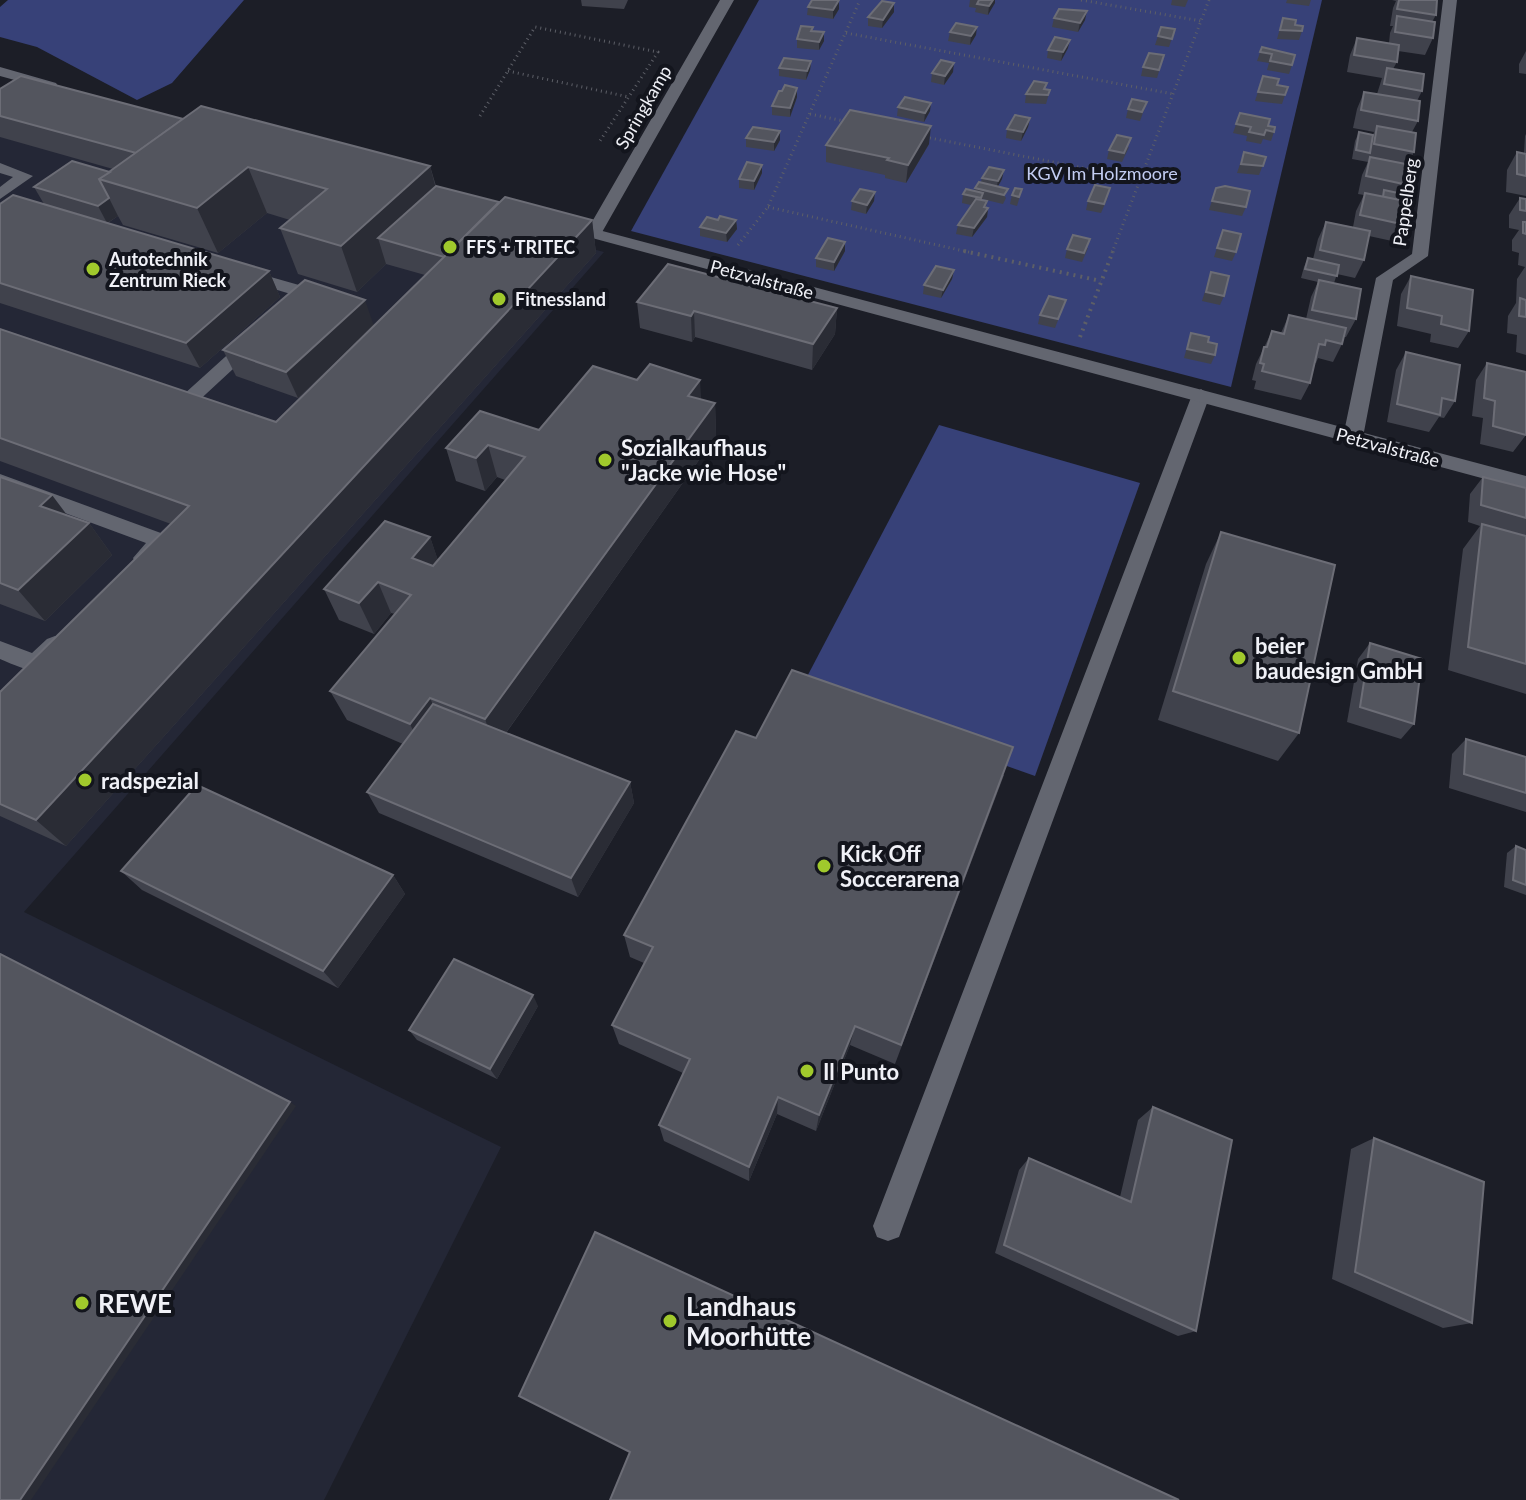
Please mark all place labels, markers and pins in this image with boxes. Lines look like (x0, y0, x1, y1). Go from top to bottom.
place label: FFS + TRITEC (466, 236, 575, 258)
marker: FFS + TRITEC (441, 238, 459, 256)
place label: Autotechnik Zentrum Rieck (108, 248, 226, 291)
marker: Autotechnik Zentrum Rieck (84, 260, 102, 278)
place label: Fitnessland (515, 288, 606, 310)
marker: Fitnessland (490, 290, 508, 308)
place label: Sozialkaufhaus "Jacke wie Hose" (621, 434, 786, 486)
marker: Sozialkaufhaus "Jacke wie Hose" (596, 451, 614, 469)
place label: beier baudesign GmbH (1255, 632, 1423, 684)
marker: beier baudesign GmbH (1230, 649, 1248, 667)
place label: radspezial (101, 767, 199, 794)
marker: radspezial (76, 771, 94, 789)
place label: Kick Off Soccerarena (840, 840, 960, 892)
marker: Kick Off Soccerarena (815, 857, 833, 875)
place label: Il Punto (823, 1058, 899, 1085)
marker: Il Punto (798, 1062, 816, 1080)
place label: REWE (98, 1287, 172, 1319)
place label: Landhaus Moorhütte (686, 1290, 811, 1352)
marker: REWE (73, 1294, 91, 1312)
marker: Landhaus Moorhütte (661, 1312, 679, 1330)

